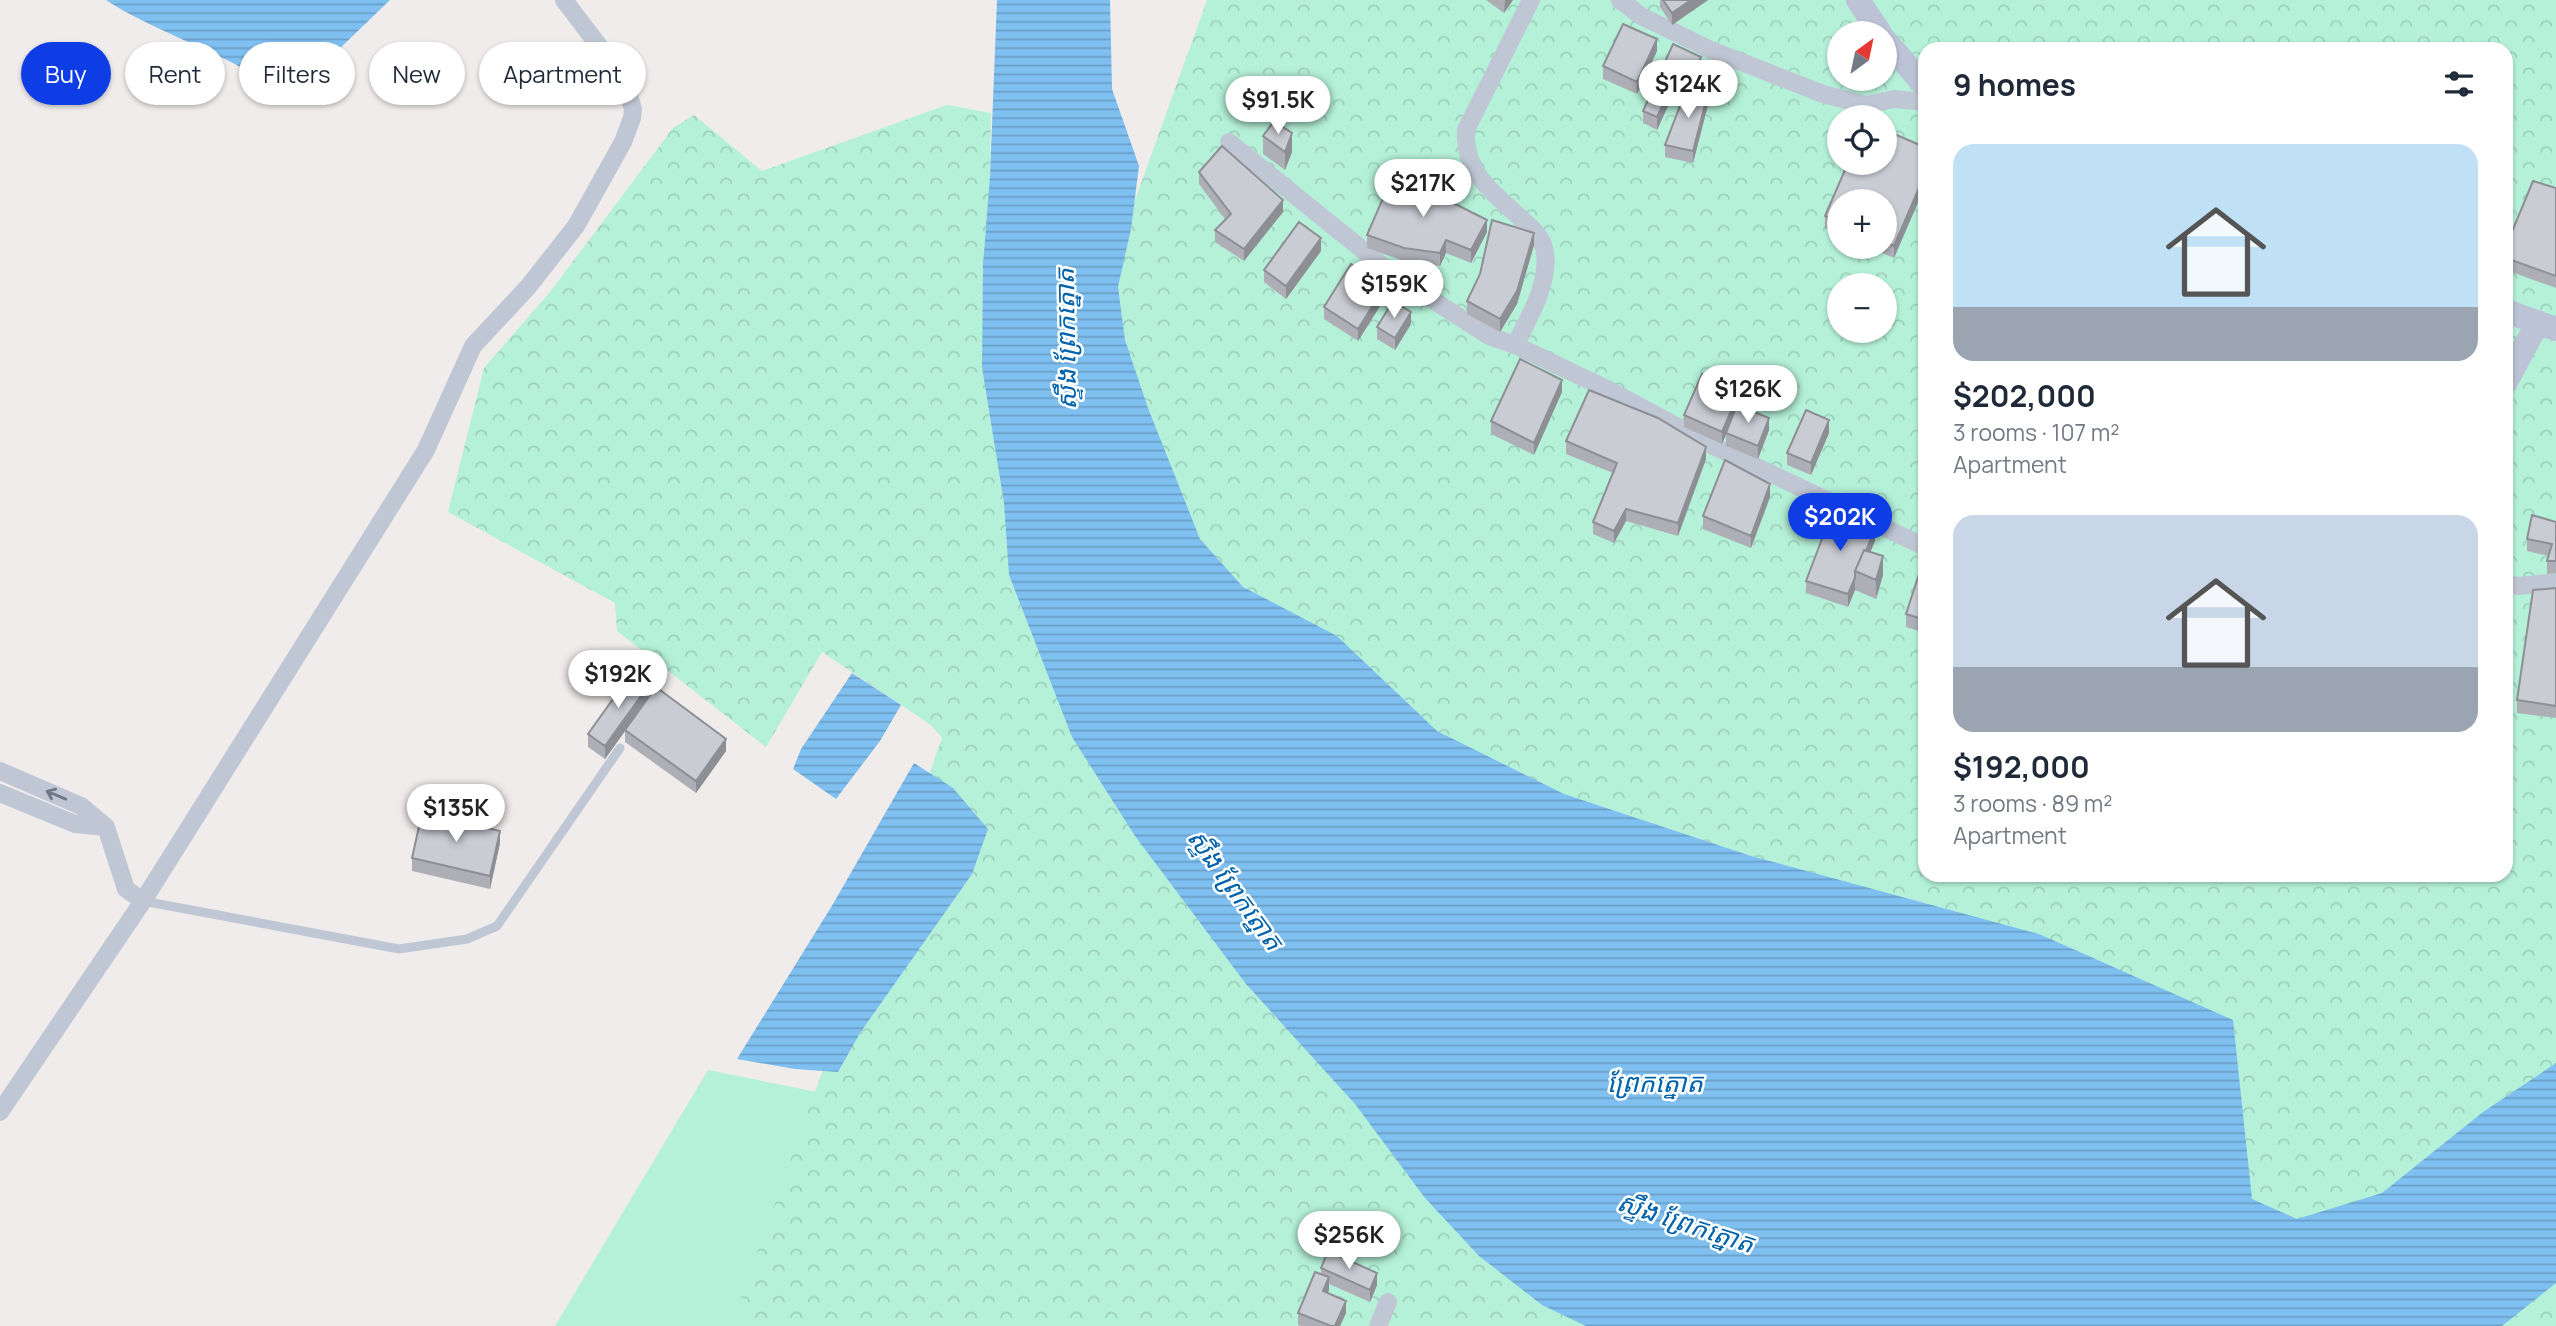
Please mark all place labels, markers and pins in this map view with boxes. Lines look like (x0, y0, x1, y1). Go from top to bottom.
pin: $124K (1639, 60, 1737, 120)
pin: $91.5K (1221, 76, 1335, 136)
pin: $217K (1374, 160, 1472, 219)
pin: $159K (1345, 260, 1443, 320)
pin: $126K (1699, 366, 1797, 425)
pin: $202K (1791, 494, 1889, 553)
pin: $192K (569, 650, 667, 710)
pin: $135K (407, 784, 505, 844)
pin: $256K (1300, 1212, 1398, 1271)

